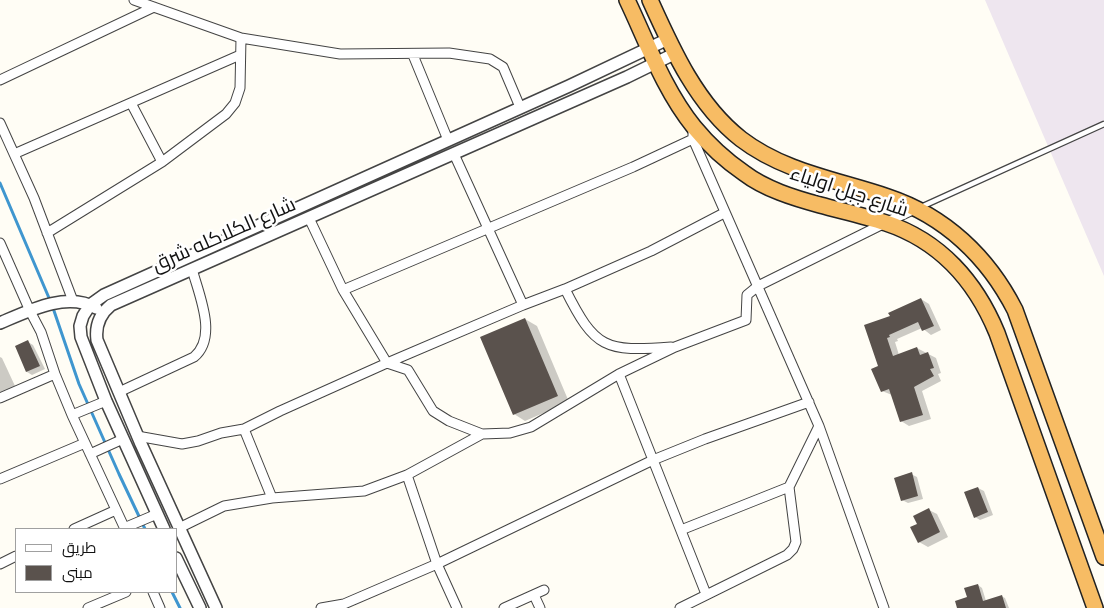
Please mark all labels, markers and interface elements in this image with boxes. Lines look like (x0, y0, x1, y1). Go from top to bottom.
street label: شارع جبل اولياء (787, 162, 911, 222)
street label: شارع الكلاكله شرق (148, 193, 300, 277)
legend (15, 528, 178, 593)
text: طريق (62, 539, 96, 557)
text: مبنى (62, 564, 93, 582)

